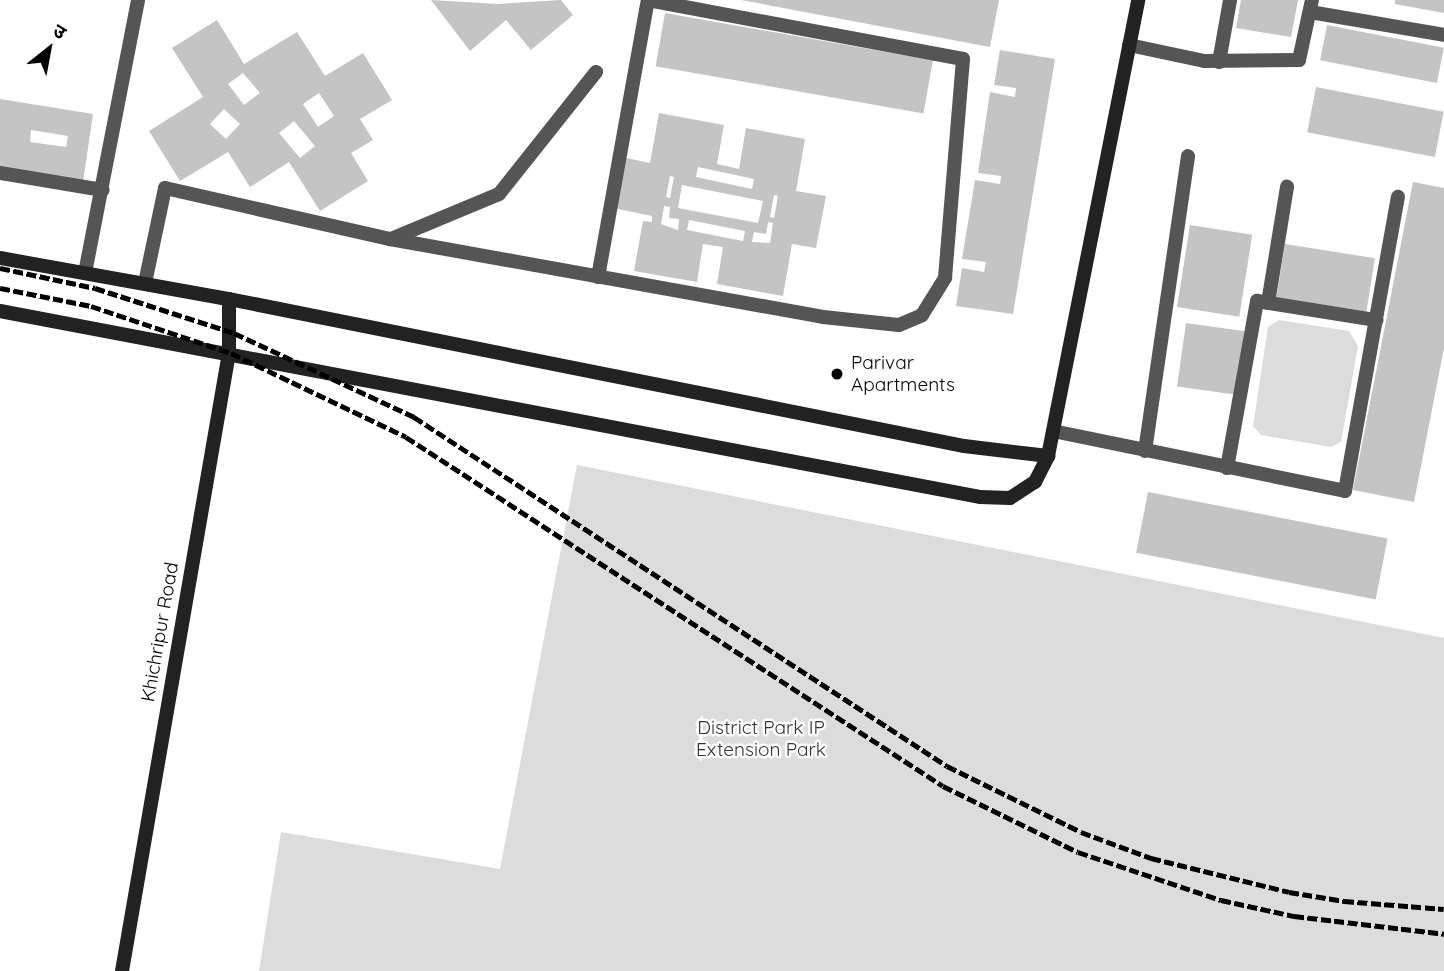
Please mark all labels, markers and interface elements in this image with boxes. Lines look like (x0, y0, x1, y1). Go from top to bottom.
north arrow (14, 14, 84, 84)
text: उ (49, 18, 71, 44)
place label: Parivar Apartments (851, 352, 955, 396)
marker: Parivar Apartments (829, 366, 845, 382)
street label: Khichripur Road (136, 560, 184, 704)
park label: District Park IP Extension Park (696, 717, 826, 761)

